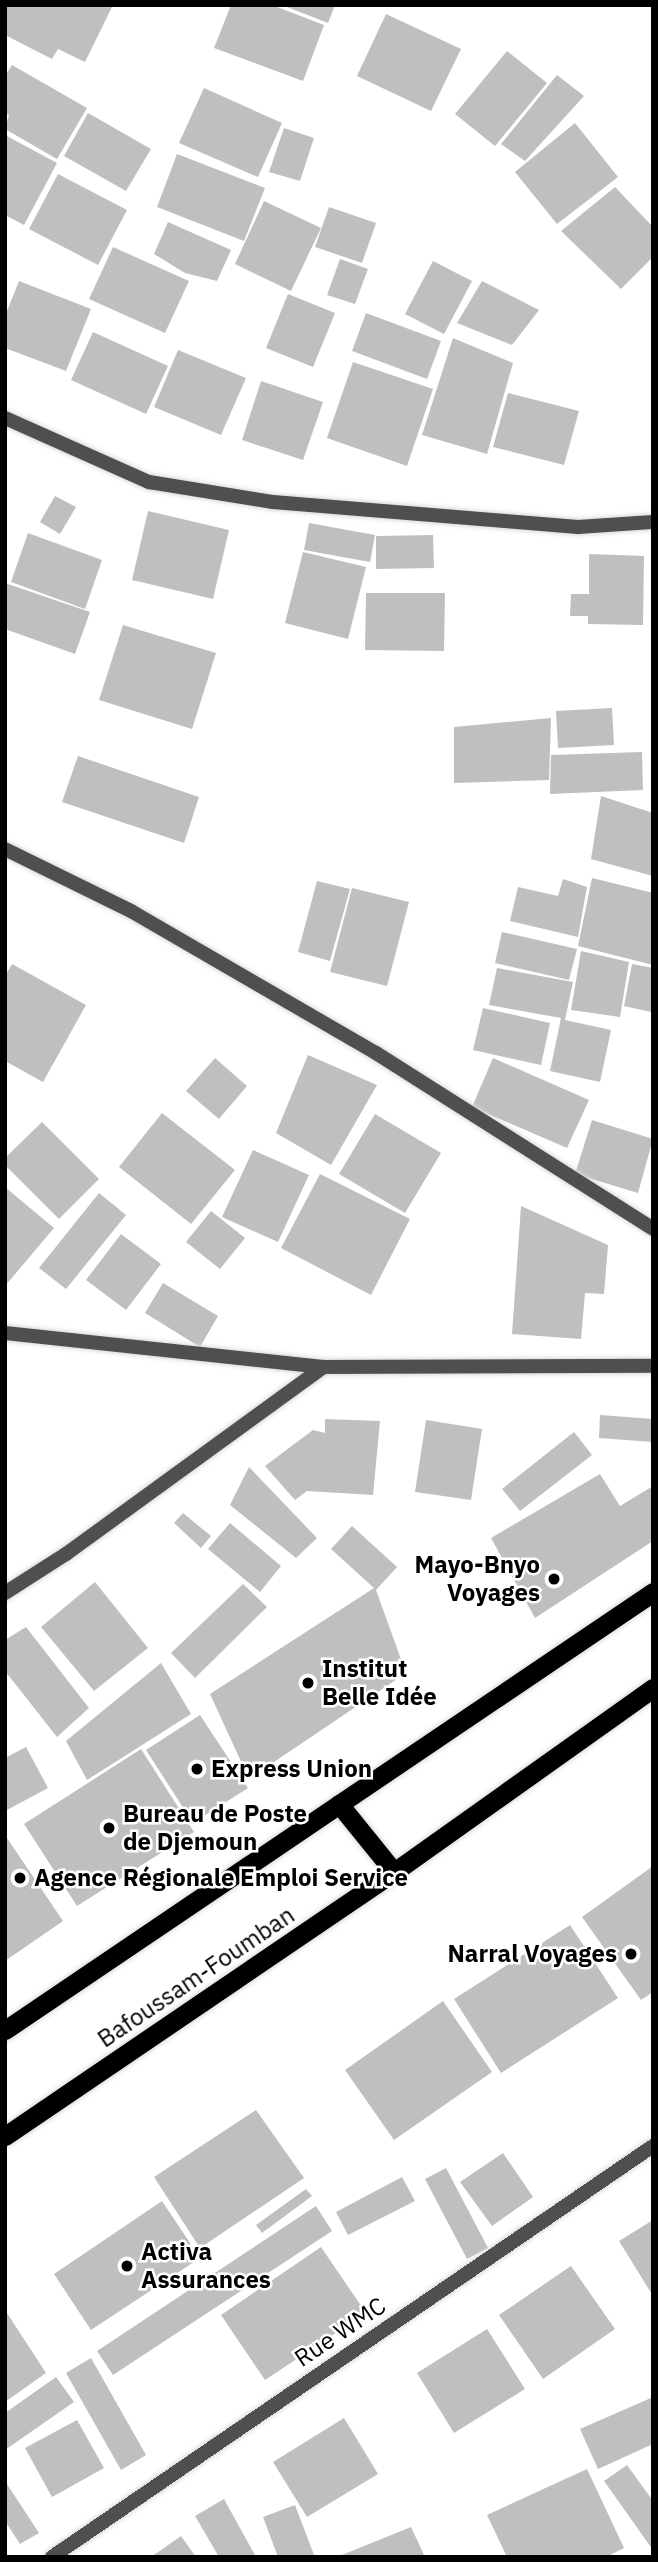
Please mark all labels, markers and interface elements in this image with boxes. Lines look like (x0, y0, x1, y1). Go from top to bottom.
place label: Mayo-Bnyo Voyages (415, 1551, 540, 1607)
marker: Mayo-Bnyo Voyages (546, 1571, 562, 1587)
place label: Institut Belle Idée (322, 1655, 437, 1711)
marker: Institut Belle Idée (300, 1675, 316, 1691)
place label: Express Union (211, 1755, 372, 1783)
marker: Express Union (189, 1761, 205, 1777)
place label: Bureau de Poste de Djemoun (123, 1800, 307, 1856)
marker: Bureau de Poste de Djemoun (101, 1820, 117, 1836)
place label: Agence Régionale Emploi Service (34, 1864, 408, 1892)
marker: Agence Régionale Emploi Service (12, 1870, 28, 1886)
street label: Bafoussam-Foumban (92, 1900, 300, 2054)
place label: Narral Voyages (447, 1940, 617, 1968)
marker: Narral Voyages (623, 1946, 639, 1962)
place label: Activa Assurances (141, 2238, 271, 2294)
marker: Activa Assurances (119, 2258, 135, 2274)
street label: Rue WMC (289, 2291, 391, 2373)

